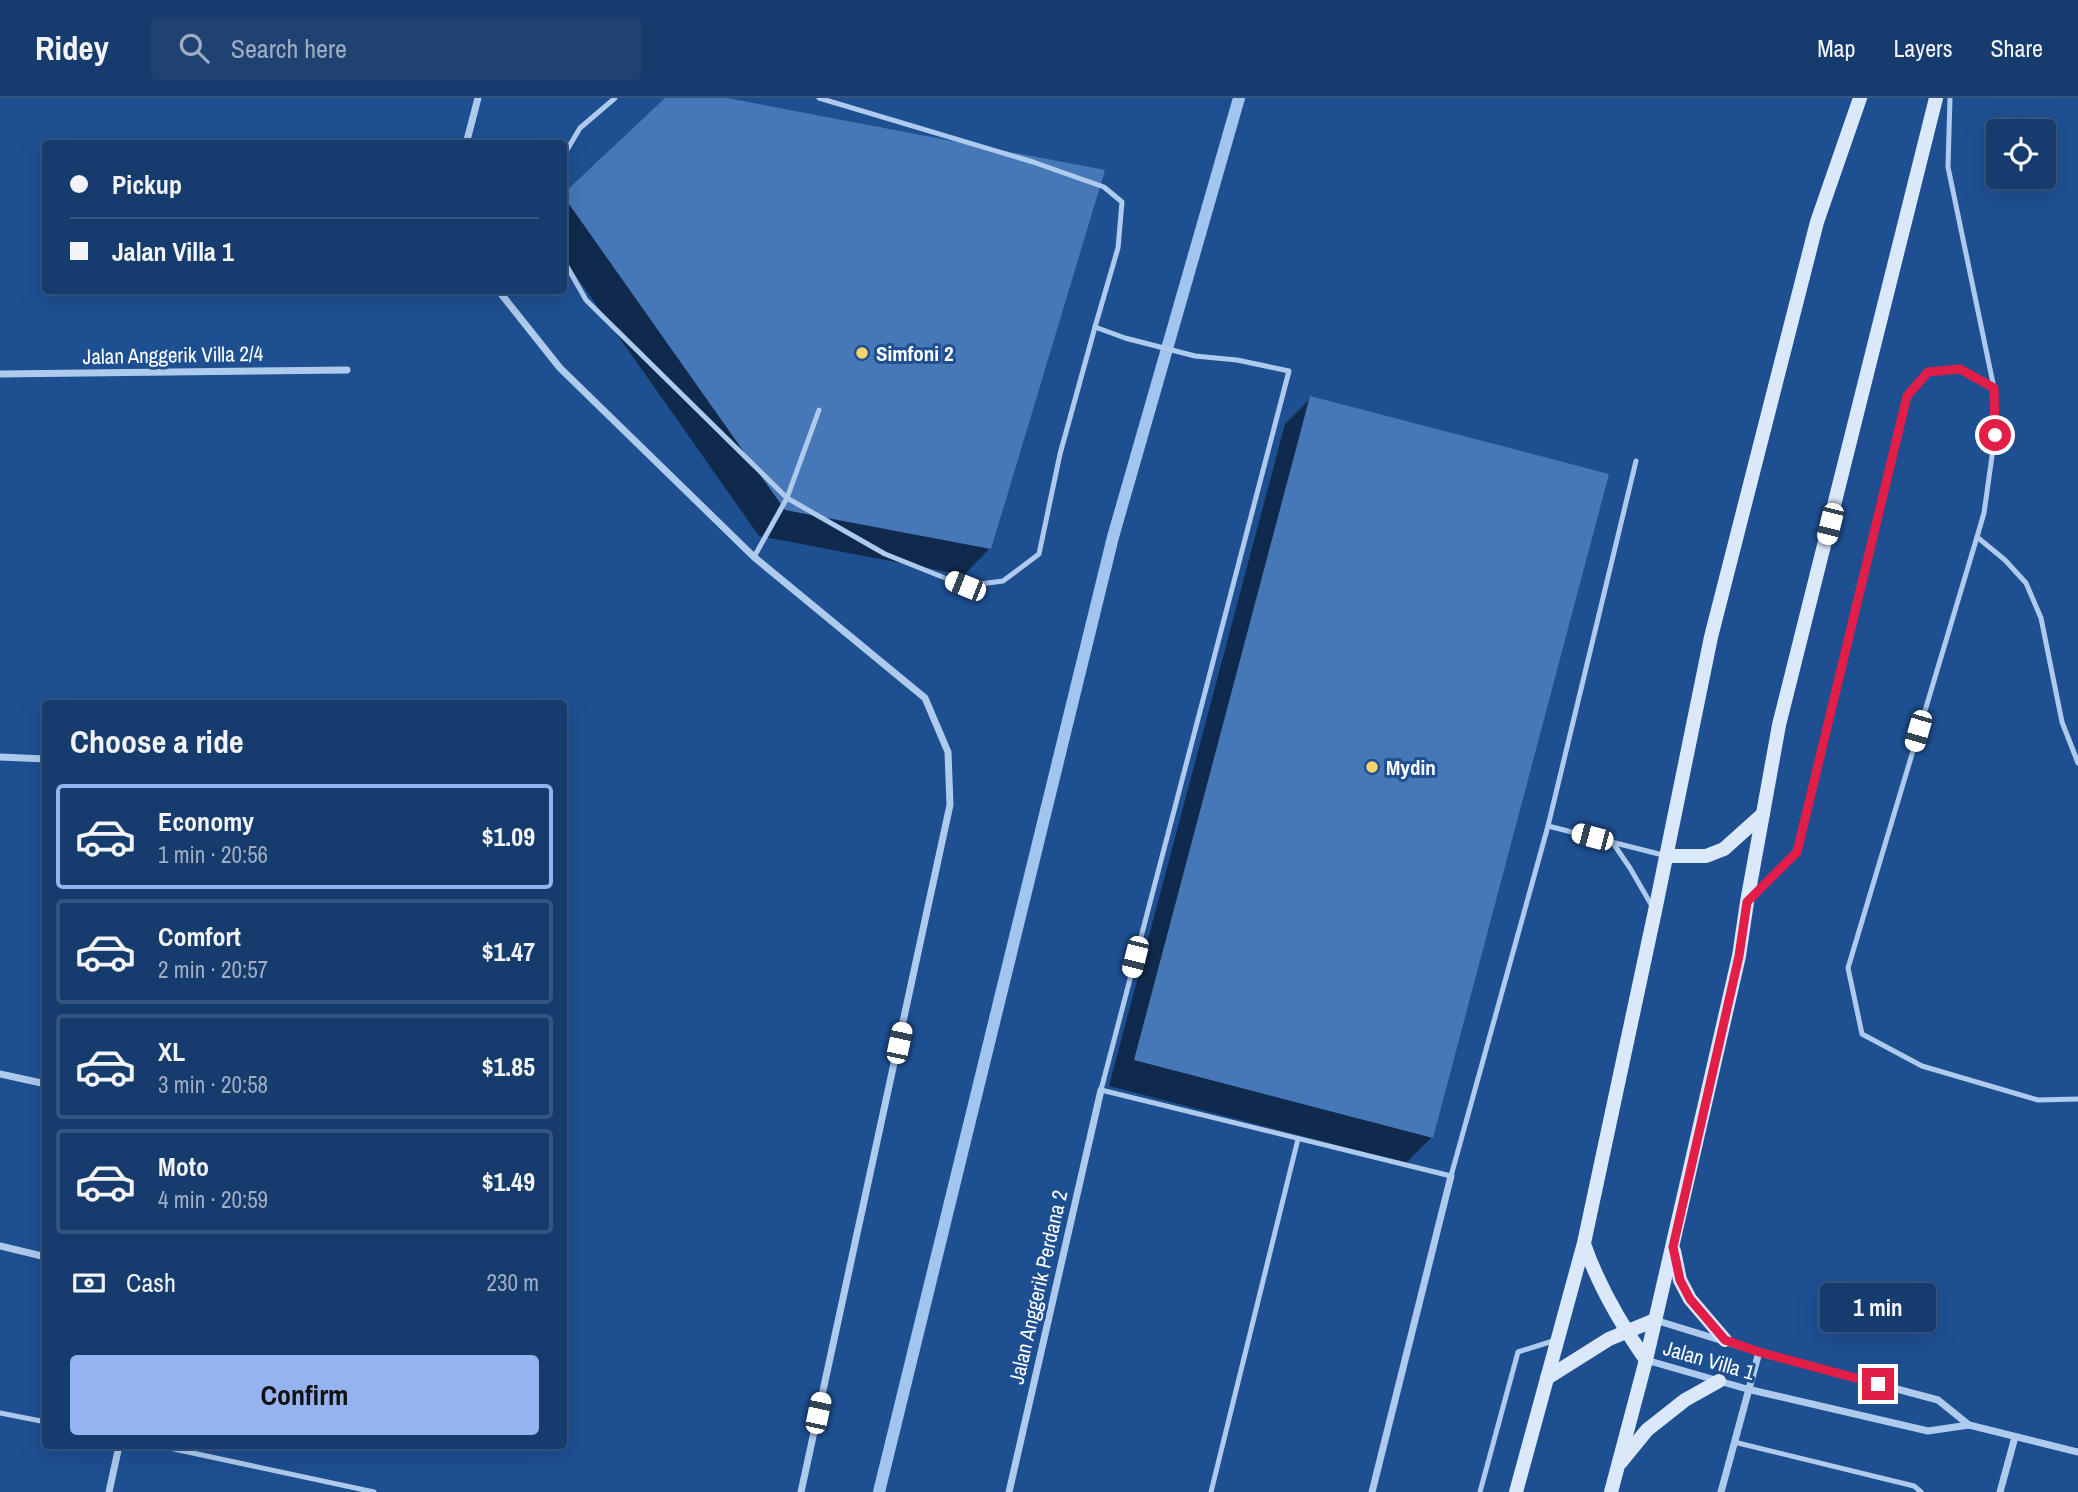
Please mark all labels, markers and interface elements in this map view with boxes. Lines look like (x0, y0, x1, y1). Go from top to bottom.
search box (151, 17, 641, 80)
text: Ridey (35, 26, 109, 70)
icon: search (175, 29, 213, 67)
text: Search here (231, 31, 347, 66)
text: Map (1817, 32, 1855, 64)
text: Layers (1893, 32, 1952, 64)
text: Share (1990, 32, 2043, 64)
map controls (1986, 119, 2056, 189)
button: locate (1986, 119, 2056, 189)
text: Pickup (112, 167, 182, 202)
text: Jalan Villa 1 (112, 234, 234, 269)
street label: Jalan Anggerik Villa 2/4 (82, 339, 264, 371)
place label: Simfoni 2 (876, 339, 954, 368)
marker: Simfoni 2 (854, 345, 870, 361)
route start (1979, 419, 2011, 451)
car (1815, 501, 1846, 547)
car (942, 568, 989, 604)
car (1903, 708, 1934, 754)
text: Choose a ride (70, 720, 244, 763)
place label: Mydin (1386, 753, 1436, 782)
marker: Mydin (1364, 759, 1380, 775)
text: Economy (158, 804, 254, 839)
icon: car (74, 805, 137, 868)
text: $1.09 (482, 819, 535, 854)
car (1569, 821, 1616, 853)
text: 1 min · 20:56 (158, 839, 268, 870)
text: Comfort (158, 919, 241, 954)
icon: car (74, 920, 137, 983)
text: $1.47 (482, 934, 535, 969)
car (1120, 934, 1151, 980)
text: 2 min · 20:57 (158, 954, 268, 985)
car (885, 1020, 914, 1066)
text: XL (158, 1034, 185, 1069)
icon: car (74, 1035, 137, 1098)
text: $1.85 (482, 1049, 535, 1084)
text: 3 min · 20:58 (158, 1069, 268, 1100)
text: Moto (158, 1149, 209, 1184)
icon: car (74, 1150, 137, 1213)
text: $1.49 (482, 1164, 535, 1199)
text: 4 min · 20:59 (158, 1184, 268, 1215)
street label: Jalan Anggerik Perdana 2 (1002, 1187, 1074, 1387)
icon: cash (70, 1264, 108, 1302)
text: Cash (126, 1265, 176, 1300)
text: 230 m (487, 1267, 539, 1298)
callout: 1 min (1820, 1282, 1936, 1332)
text: 1 min (1853, 1292, 1903, 1323)
street label: Jalan Villa 1 (1660, 1333, 1758, 1387)
button: Confirm (70, 1355, 539, 1435)
route end (1862, 1368, 1894, 1400)
car (804, 1390, 833, 1436)

